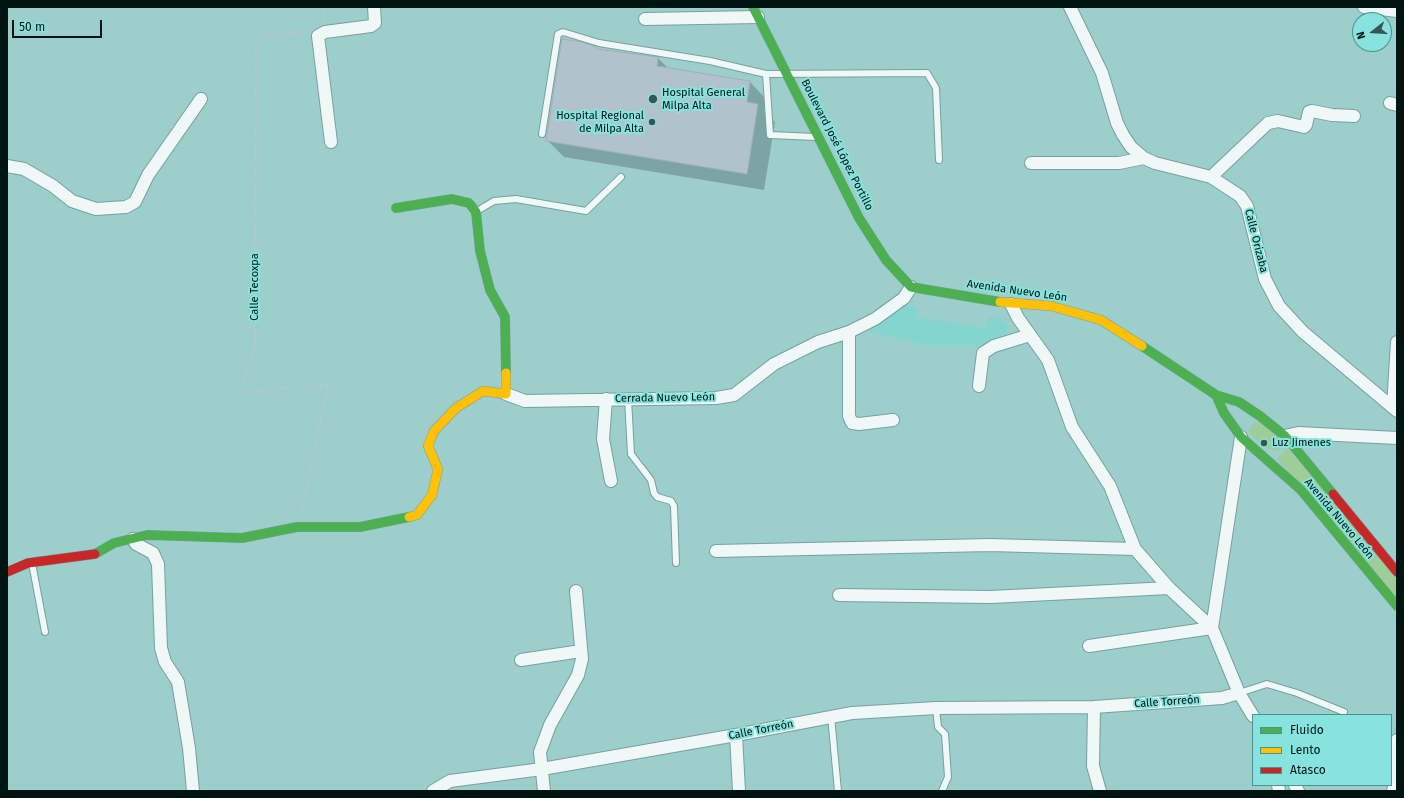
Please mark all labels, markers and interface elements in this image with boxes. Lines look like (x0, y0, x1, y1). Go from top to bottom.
scale bar (14, 12, 104, 38)
north arrow (1352, 12, 1392, 52)
text: 50 m (19, 20, 45, 34)
text: N (1354, 30, 1368, 41)
street label: Boulevard José López Portillo (798, 77, 876, 213)
place label: Hospital General Milpa Alta (662, 86, 745, 112)
marker: Hospital General Milpa Alta (647, 93, 659, 105)
place label: Hospital Regional de Milpa Alta (556, 109, 644, 135)
marker: Hospital Regional de Milpa Alta (647, 117, 657, 127)
street label: Calle Orizaba (1242, 208, 1270, 274)
street label: Calle Tecoxpa (248, 253, 262, 321)
street label: Avenida Nuevo León (966, 277, 1068, 305)
street label: Cerrada Nuevo León (615, 391, 715, 405)
place label: Luz Jimenes (1272, 436, 1331, 450)
marker: Luz Jimenes (1259, 438, 1269, 448)
street label: Avenida Nuevo León (1301, 476, 1377, 562)
street label: Calle Torreón (1134, 693, 1200, 711)
legend (1252, 714, 1392, 786)
street label: Calle Torreón (727, 717, 795, 743)
text: Fluido (1290, 723, 1324, 737)
text: Lento (1290, 743, 1320, 757)
text: Atasco (1290, 763, 1326, 777)

